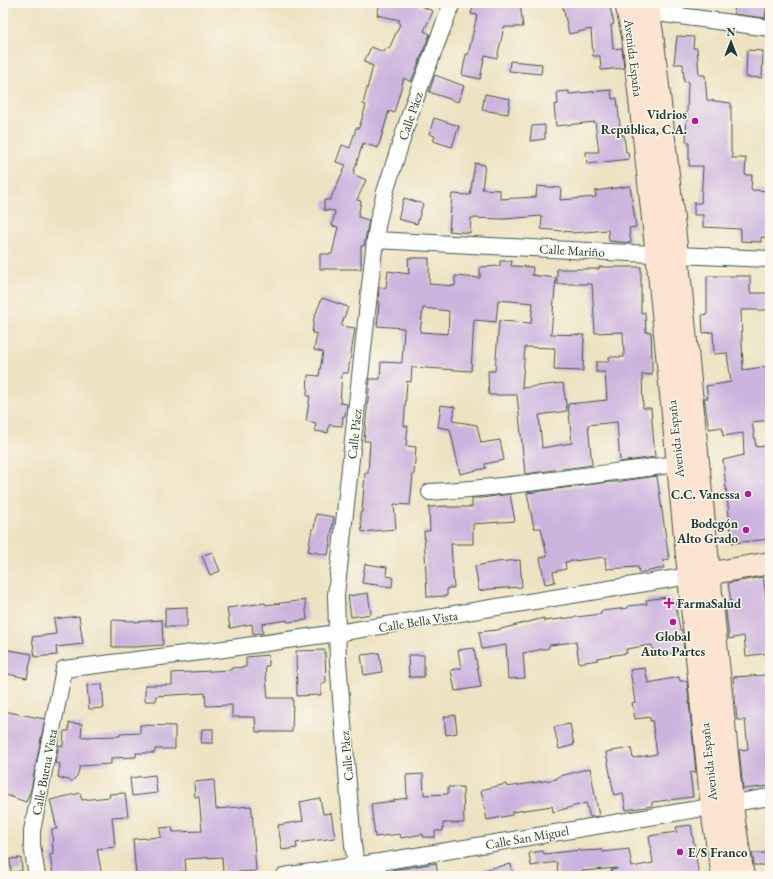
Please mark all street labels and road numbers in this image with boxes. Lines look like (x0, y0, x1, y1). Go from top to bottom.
street label: Avenida España (620, 17, 647, 99)
street label: Calle Páez (394, 90, 427, 143)
street label: Calle Mariño (539, 240, 605, 261)
street label: Avenida España (663, 398, 688, 480)
street label: Calle Páez (343, 408, 366, 460)
street label: Calle Bella Vista (377, 607, 460, 636)
street label: Avenida España (696, 721, 721, 803)
street label: Calle Buena Vista (28, 727, 61, 817)
street label: Calle Páez (336, 730, 357, 782)
street label: Calle San Miguel (484, 822, 570, 853)

